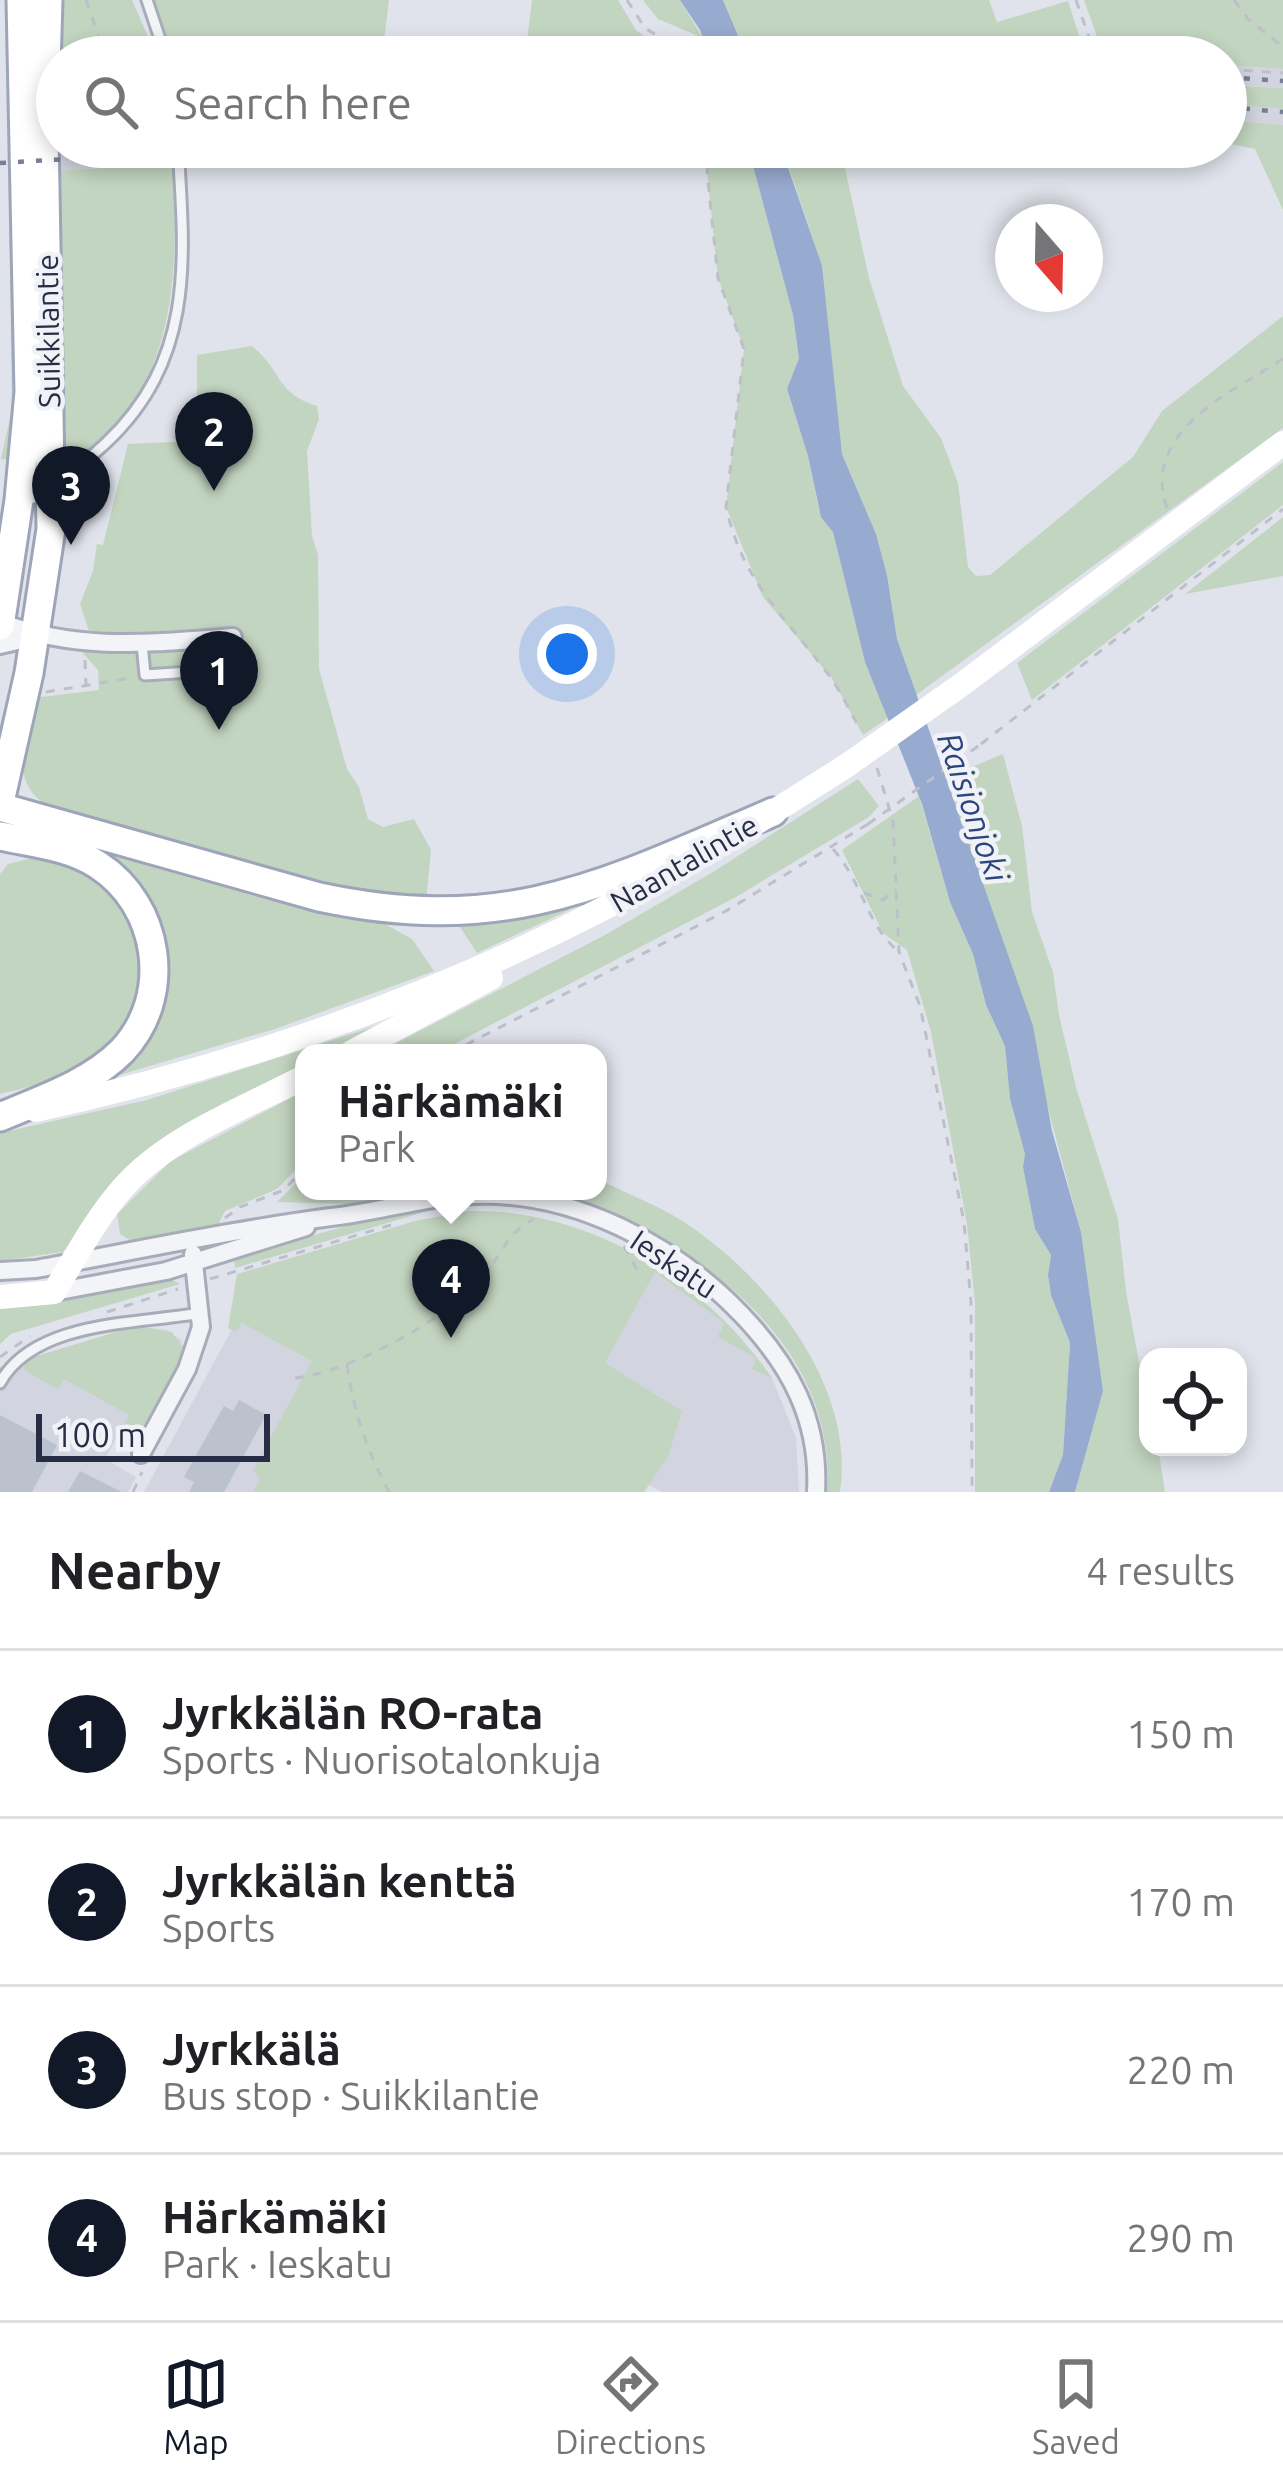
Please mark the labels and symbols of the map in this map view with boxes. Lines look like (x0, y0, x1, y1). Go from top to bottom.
north arrow (995, 204, 1103, 312)
street label: Suikkilantie (30, 254, 66, 408)
pin: 2 (175, 392, 253, 491)
pin: 3 (32, 446, 110, 545)
your location (537, 624, 597, 684)
pin: 1 (180, 631, 258, 730)
water label: Raisionjoki (931, 727, 1017, 888)
street label: Naantalintie (604, 807, 764, 919)
street label: Ieskatu (624, 1223, 724, 1305)
pin: 4 (412, 1239, 490, 1338)
scale bar (36, 1408, 270, 1461)

